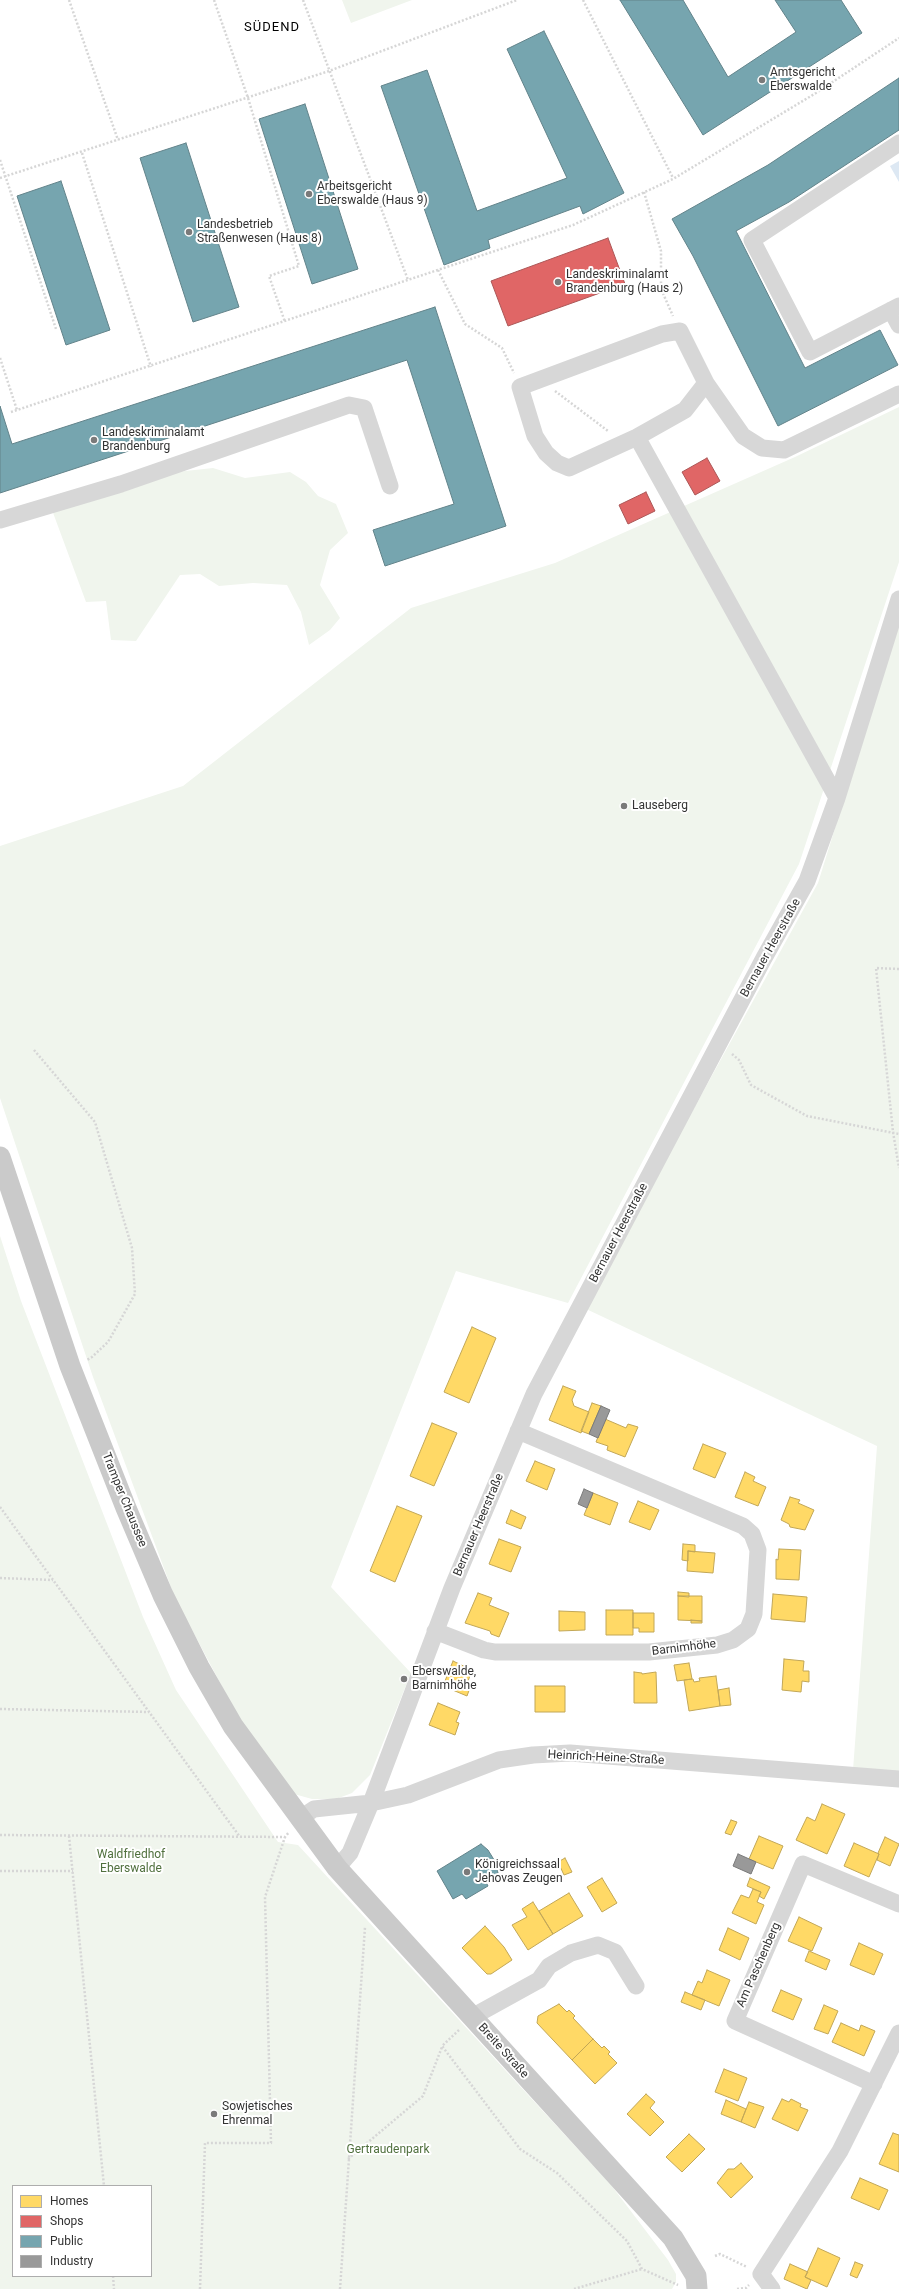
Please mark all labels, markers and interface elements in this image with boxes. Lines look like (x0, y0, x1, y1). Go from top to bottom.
district label: SÜDEND (244, 20, 300, 36)
place label: Amtsgericht Eberswalde (770, 66, 835, 94)
marker: Amtsgericht Eberswalde (757, 75, 767, 85)
place label: Arbeitsgericht Eberswalde (Haus 9) (317, 180, 428, 208)
marker: Arbeitsgericht Eberswalde (Haus 9) (304, 189, 314, 199)
place label: Landesbetrieb Straßenwesen (Haus 8) (197, 218, 322, 246)
marker: Landesbetrieb Straßenwesen (Haus 8) (184, 227, 194, 237)
place label: Landeskriminalamt Brandenburg (Haus 2) (566, 268, 683, 296)
marker: Landeskriminalamt Brandenburg (Haus 2) (553, 277, 563, 287)
place label: Landeskriminalamt Brandenburg (102, 426, 204, 454)
marker: Landeskriminalamt Brandenburg (89, 435, 99, 445)
place label: Lauseberg (632, 799, 688, 813)
marker: Lauseberg (619, 801, 629, 811)
street label: Bernauer Heerstraße (738, 896, 804, 1000)
street label: Bernauer Heerstraße (587, 1181, 651, 1285)
street label: Tramper Chaussee (99, 1451, 149, 1549)
street label: Bernauer Heerstraße (451, 1471, 507, 1579)
street label: Barnimhöhe (651, 1637, 717, 1659)
place label: Eberswalde, Barnimhöhe (412, 1665, 477, 1693)
marker: Eberswalde, Barnimhöhe (399, 1674, 409, 1684)
street label: Heinrich-Heine-Straße (547, 1748, 665, 1768)
park label: Waldfriedhof Eberswalde (97, 1848, 165, 1876)
place label: Königreichssaal Jehovas Zeugen (475, 1858, 563, 1886)
marker: Königreichssaal Jehovas Zeugen (462, 1867, 472, 1877)
street label: Am Paschenberg (734, 1920, 784, 2010)
street label: Breite Straße (475, 2021, 531, 2081)
place label: Sowjetisches Ehrenmal (222, 2100, 293, 2128)
marker: Sowjetisches Ehrenmal (209, 2109, 219, 2119)
park label: Gertraudenpark (347, 2143, 429, 2157)
legend (12, 2185, 152, 2277)
text: Homes (50, 2194, 88, 2208)
text: Shops (50, 2214, 84, 2228)
text: Public (50, 2234, 83, 2248)
text: Industry (50, 2254, 93, 2268)

